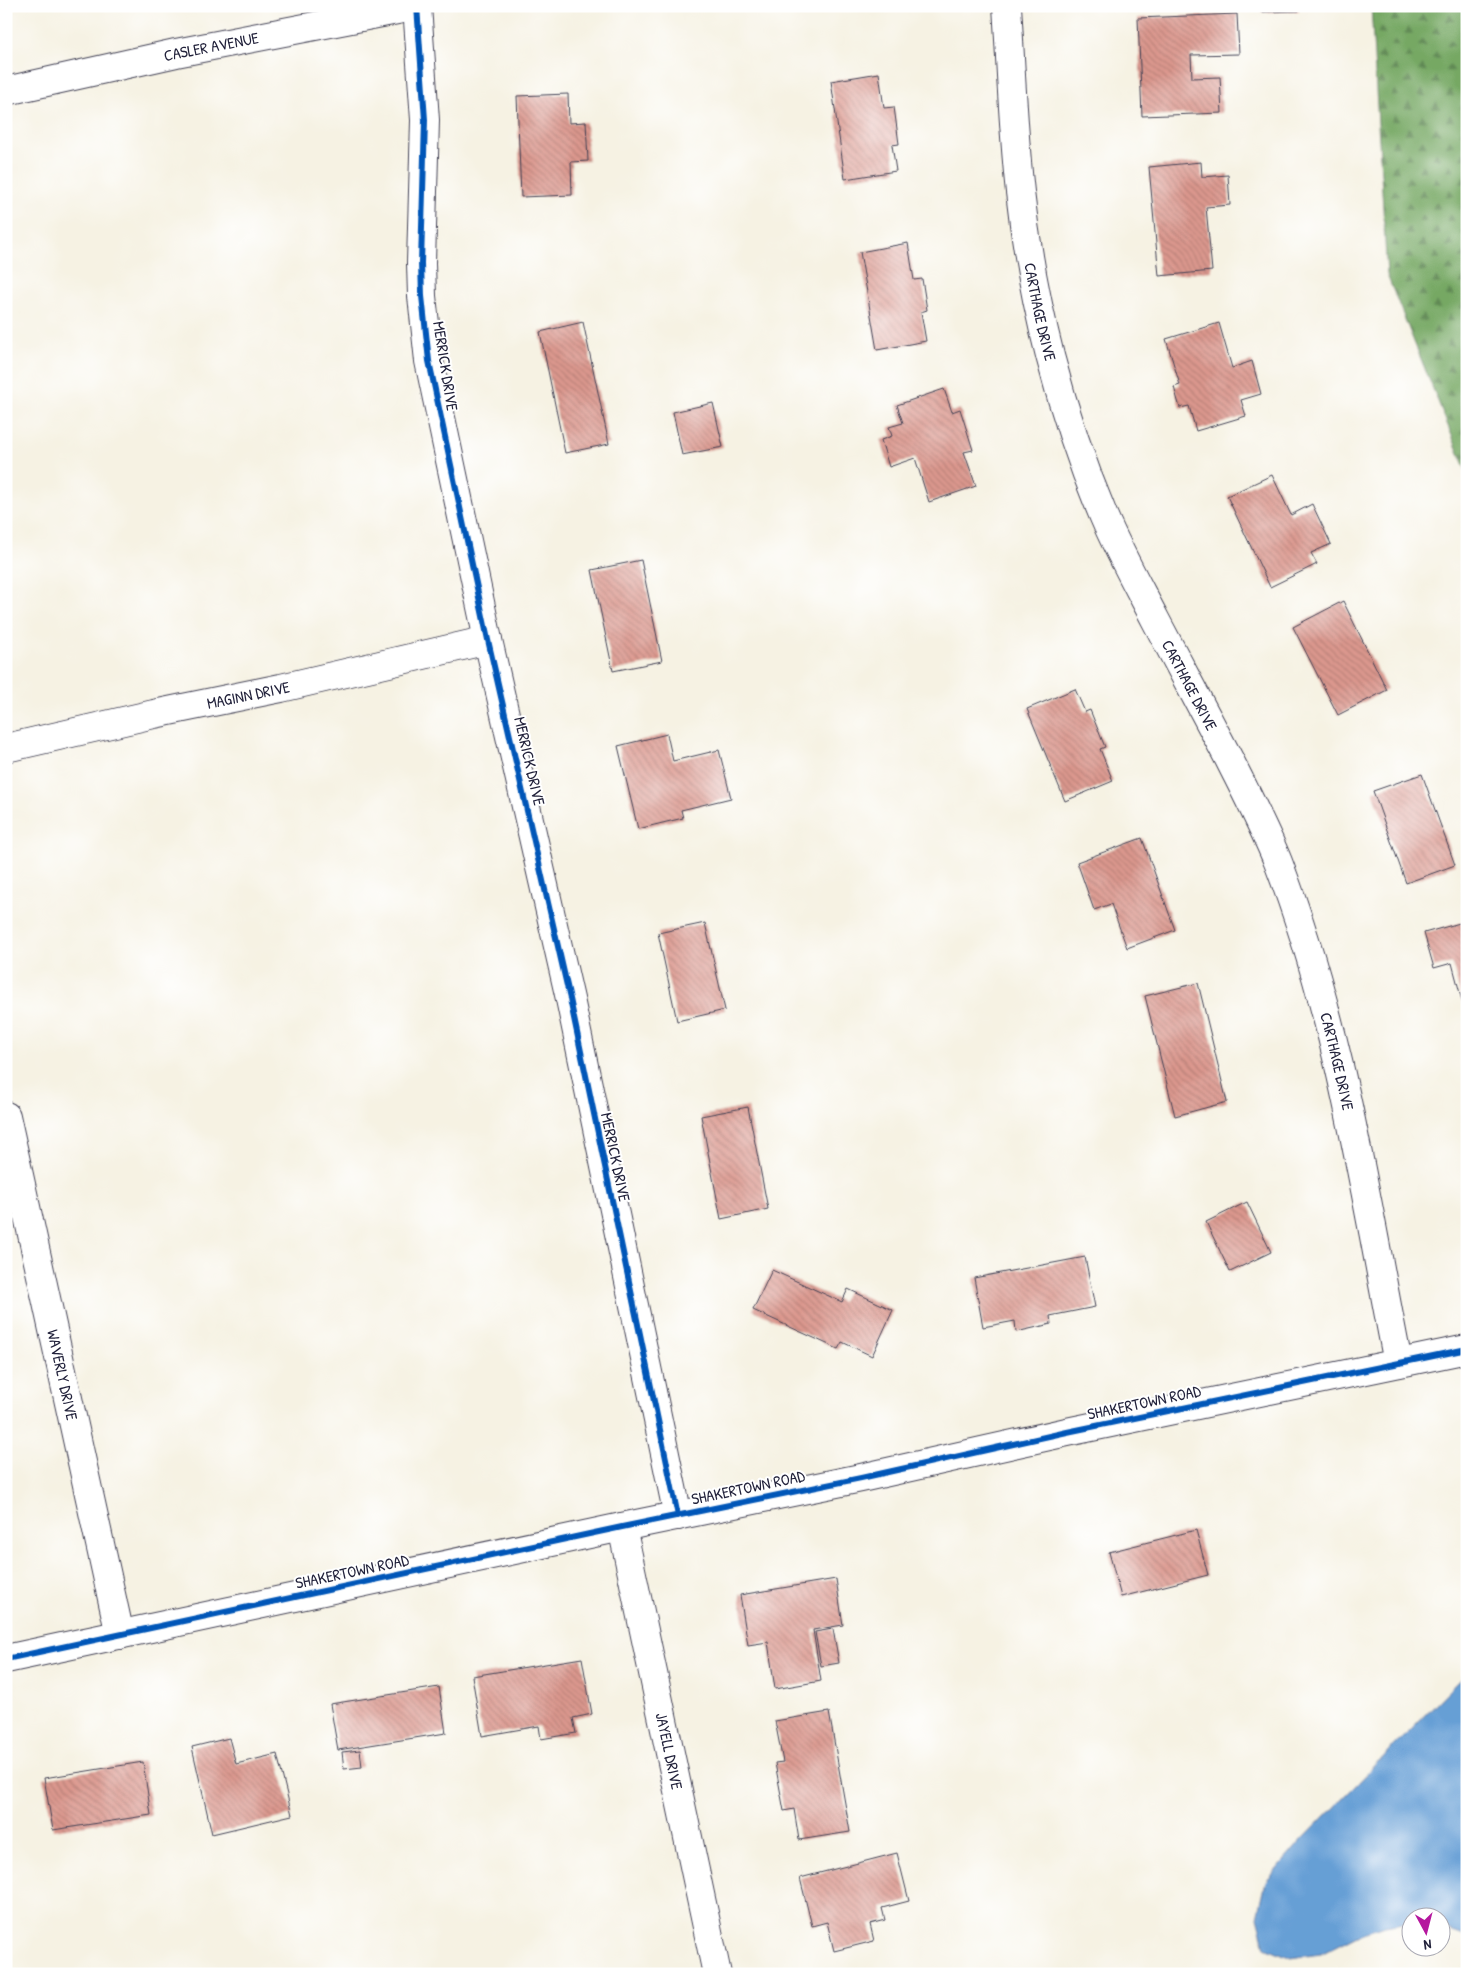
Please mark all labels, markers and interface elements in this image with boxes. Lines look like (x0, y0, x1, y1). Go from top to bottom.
street label: CASLER AVENUE (162, 26, 260, 66)
street label: CARTHAGE DRIVE (1019, 261, 1062, 363)
street label: MERRICK DRIVE (428, 320, 464, 412)
street label: CARTHAGE DRIVE (1157, 636, 1223, 734)
street label: MAGINN DRIVE (205, 675, 292, 714)
street label: MERRICK DRIVE (509, 714, 551, 808)
street label: CARTHAGE DRIVE (1315, 1010, 1360, 1112)
street label: MERRICK DRIVE (596, 1111, 636, 1203)
street label: WAVERLY DRIVE (42, 1327, 84, 1422)
street label: SHAKERTOWN ROAD (1085, 1379, 1203, 1425)
street label: SHAKERTOWN ROAD (689, 1464, 807, 1510)
street label: SHAKERTOWN ROAD (293, 1548, 411, 1594)
street label: JAYELL DRIVE (651, 1710, 688, 1792)
north arrow (1400, 1908, 1450, 1958)
text: N (1422, 1936, 1433, 1955)

